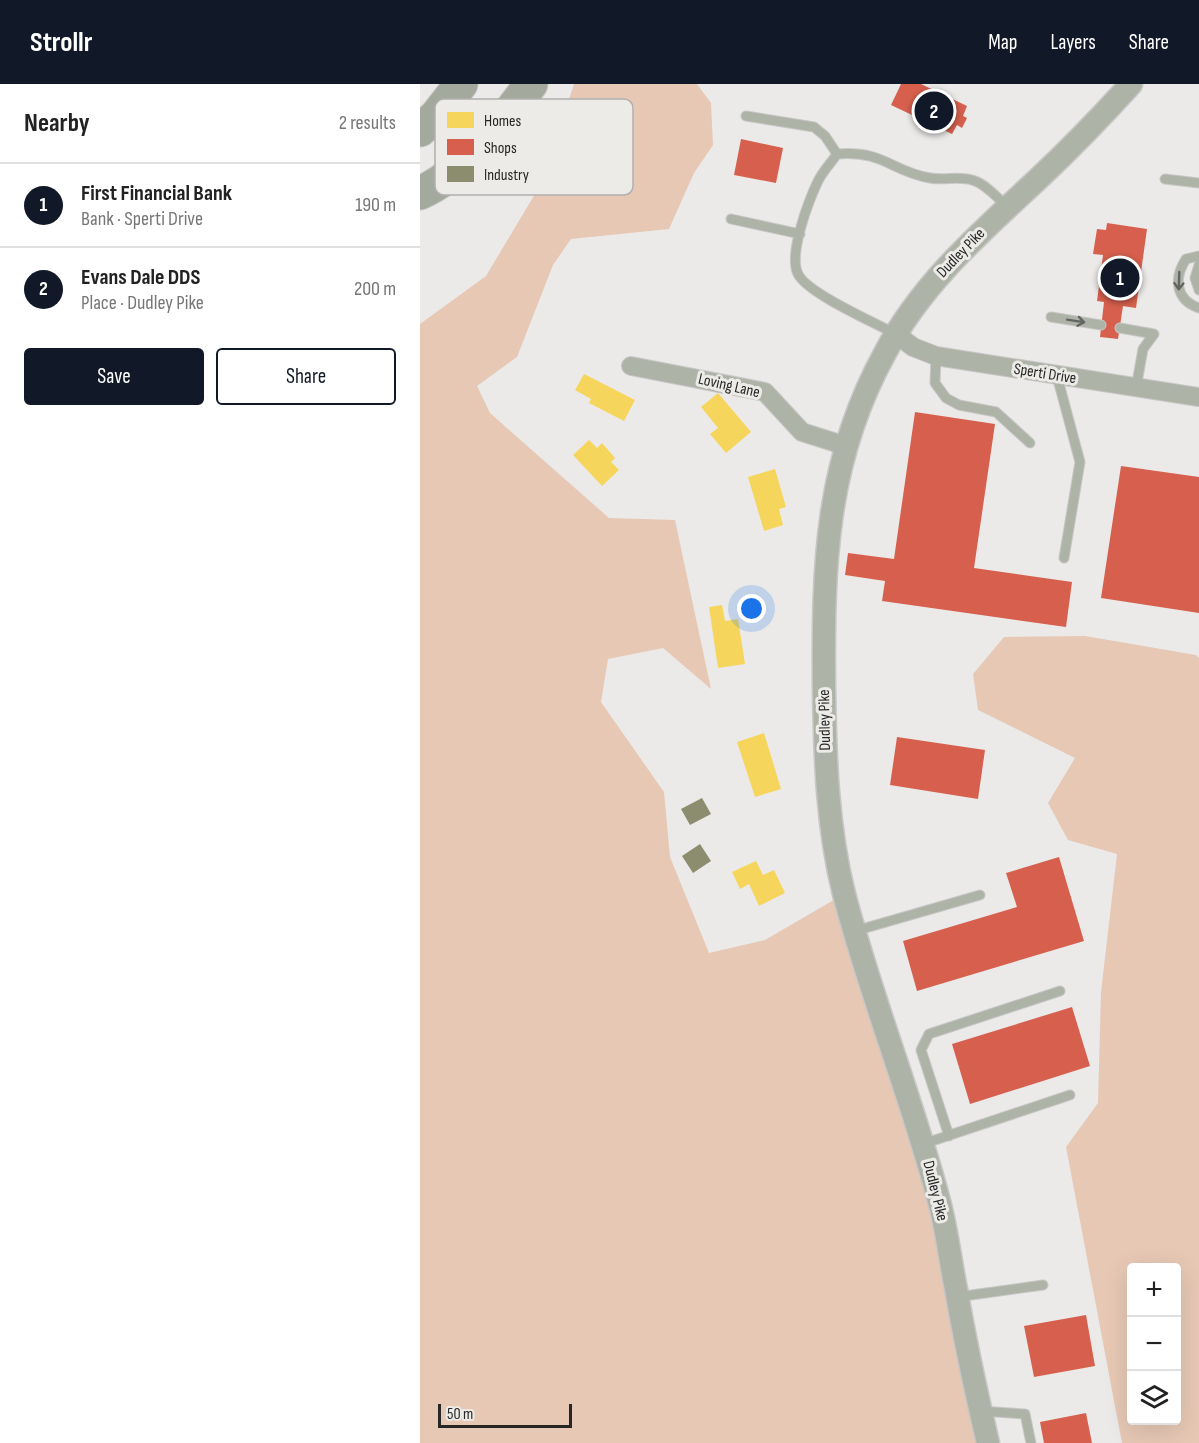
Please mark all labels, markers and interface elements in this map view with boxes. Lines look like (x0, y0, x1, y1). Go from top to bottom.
text: Strollr (30, 26, 92, 59)
text: Map (988, 30, 1017, 55)
text: Layers (1050, 30, 1096, 55)
text: Share (1129, 30, 1169, 55)
pin: 2 (914, 88, 954, 134)
legend (435, 99, 633, 195)
text: Nearby (24, 108, 90, 139)
text: 2 results (339, 111, 396, 135)
text: Homes (484, 112, 521, 131)
text: Shops (484, 139, 517, 158)
text: Industry (484, 166, 529, 185)
text: First Financial Bank (81, 180, 232, 207)
text: 1 (40, 193, 47, 217)
text: 190 m (355, 193, 396, 217)
text: Bank · Sperti Drive (81, 207, 203, 231)
street label: Dudley Pike (933, 224, 989, 282)
pin: 1 (1100, 256, 1140, 300)
text: Evans Dale DDS (81, 264, 200, 291)
one-way arrow (1174, 271, 1185, 290)
text: 2 (39, 277, 48, 301)
text: 200 m (354, 277, 396, 301)
text: Place · Dudley Pike (81, 291, 204, 315)
one-way arrow (1065, 316, 1085, 327)
button: Save (24, 348, 204, 405)
button: Share (216, 348, 396, 405)
street label: Sperti Drive (1012, 360, 1078, 388)
street label: Loving Lane (696, 370, 762, 402)
your location (737, 594, 766, 623)
street label: Dudley Pike (815, 689, 835, 751)
street label: Dudley Pike (918, 1159, 952, 1223)
map controls (1127, 1263, 1181, 1425)
button: + (1127, 1263, 1181, 1317)
button: − (1127, 1317, 1181, 1371)
button: layers (1127, 1371, 1181, 1425)
scale bar (438, 1401, 572, 1428)
text: 50 m (447, 1405, 473, 1424)

